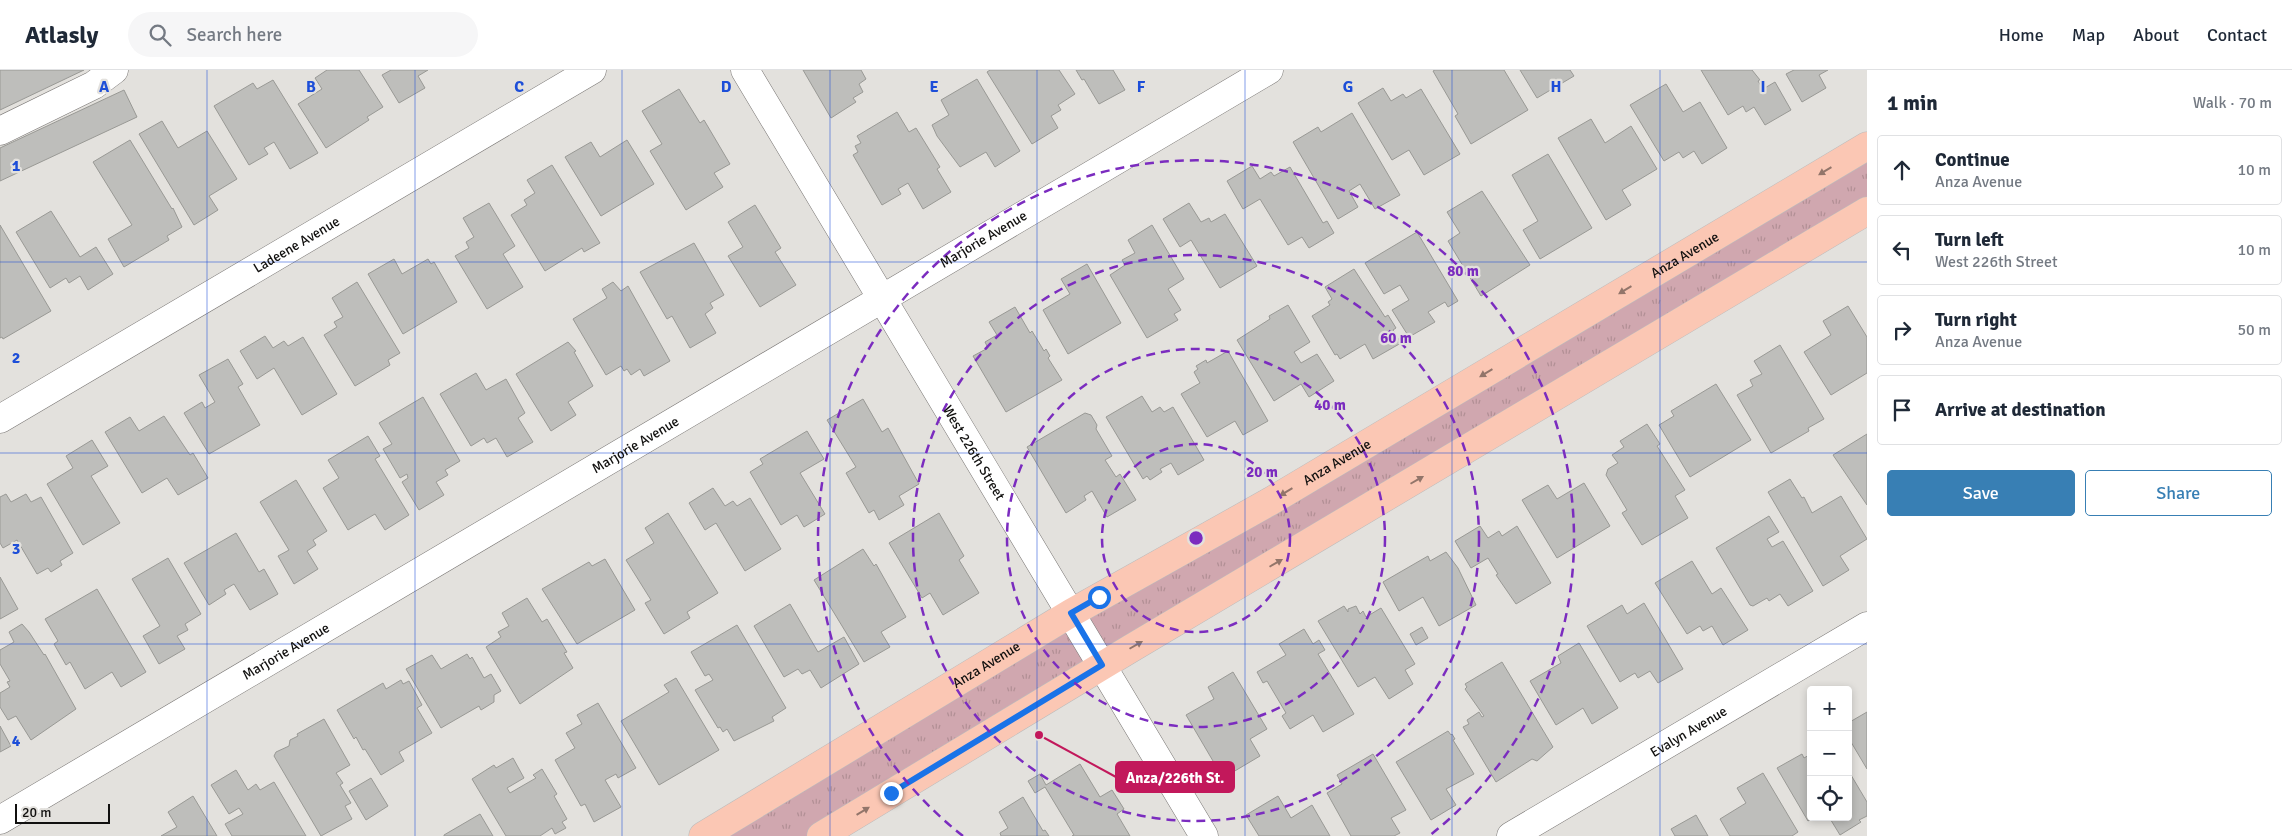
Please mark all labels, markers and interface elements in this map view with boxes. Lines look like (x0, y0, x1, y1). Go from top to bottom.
search box (128, 12, 478, 57)
text: Atlasly (25, 20, 98, 50)
icon: search (146, 21, 174, 49)
text: Search here (186, 23, 282, 47)
text: Home (1999, 24, 2044, 46)
text: Map (2072, 24, 2105, 46)
text: About (2133, 24, 2179, 46)
text: Contact (2207, 24, 2267, 46)
text: A (99, 77, 110, 97)
text: B (306, 77, 316, 97)
text: C (514, 77, 524, 97)
text: D (721, 77, 732, 97)
text: E (929, 77, 939, 97)
text: F (1137, 77, 1146, 97)
text: G (1343, 77, 1353, 97)
text: H (1551, 77, 1561, 97)
text: I (1760, 77, 1766, 97)
text: 1 min (1887, 90, 1938, 116)
text: Walk · 70 m (2193, 93, 2272, 113)
text: Continue (1935, 148, 2010, 172)
text: 1 (12, 156, 21, 176)
icon: ahead (1888, 156, 1916, 184)
text: 10 m (2237, 160, 2271, 180)
one-way arrow (1819, 167, 1832, 176)
text: Anza Avenue (1935, 172, 2022, 192)
street label: Marjorie Avenue (937, 207, 1030, 271)
street label: Ladeene Avenue (250, 212, 343, 276)
street label: Anza Avenue (1647, 228, 1722, 281)
text: Turn left (1935, 228, 2004, 252)
icon: left (1888, 236, 1916, 264)
text: 10 m (2237, 240, 2271, 260)
text: West 226th Street (1935, 252, 2058, 272)
text: 80 m (1447, 262, 1479, 280)
one-way arrow (1619, 285, 1632, 294)
text: Turn right (1935, 308, 2017, 332)
icon: right (1888, 316, 1916, 344)
text: 50 m (2237, 320, 2271, 340)
text: 60 m (1380, 329, 1412, 347)
text: Anza Avenue (1935, 332, 2022, 352)
text: 2 (12, 348, 20, 368)
one-way arrow (1478, 369, 1493, 377)
text: 40 m (1314, 396, 1346, 414)
icon: arrive (1888, 396, 1916, 424)
text: Arrive at destination (1935, 398, 2106, 422)
street label: West 226th Street (939, 402, 1009, 503)
street label: Marjorie Avenue (589, 412, 682, 477)
street label: Anza Avenue (1299, 435, 1374, 489)
text: 20 m (1246, 463, 1278, 481)
button: Save (1887, 470, 2075, 516)
button: Share (2085, 470, 2272, 516)
one-way arrow (1410, 476, 1423, 485)
one-way arrow (1279, 487, 1292, 496)
centre of rings (1187, 529, 1205, 547)
text: 3 (12, 539, 20, 559)
one-way arrow (1270, 558, 1283, 567)
route start (1088, 586, 1111, 609)
street label: Marjorie Avenue (239, 619, 332, 683)
street label: Anza Avenue (949, 637, 1023, 692)
one-way arrow (1130, 640, 1143, 649)
map controls (1807, 686, 1852, 821)
button: + (1807, 686, 1852, 731)
street label: Evalyn Avenue (1647, 702, 1730, 761)
text: 4 (12, 731, 21, 751)
button: − (1807, 731, 1852, 776)
callout: Anza/226th St. (1116, 762, 1234, 792)
text: Anza/226th St. (1126, 769, 1224, 787)
button: locate (1807, 776, 1852, 821)
route end (880, 782, 903, 805)
scale bar (15, 801, 110, 824)
text: 20 m (22, 804, 51, 821)
one-way arrow (856, 806, 869, 815)

